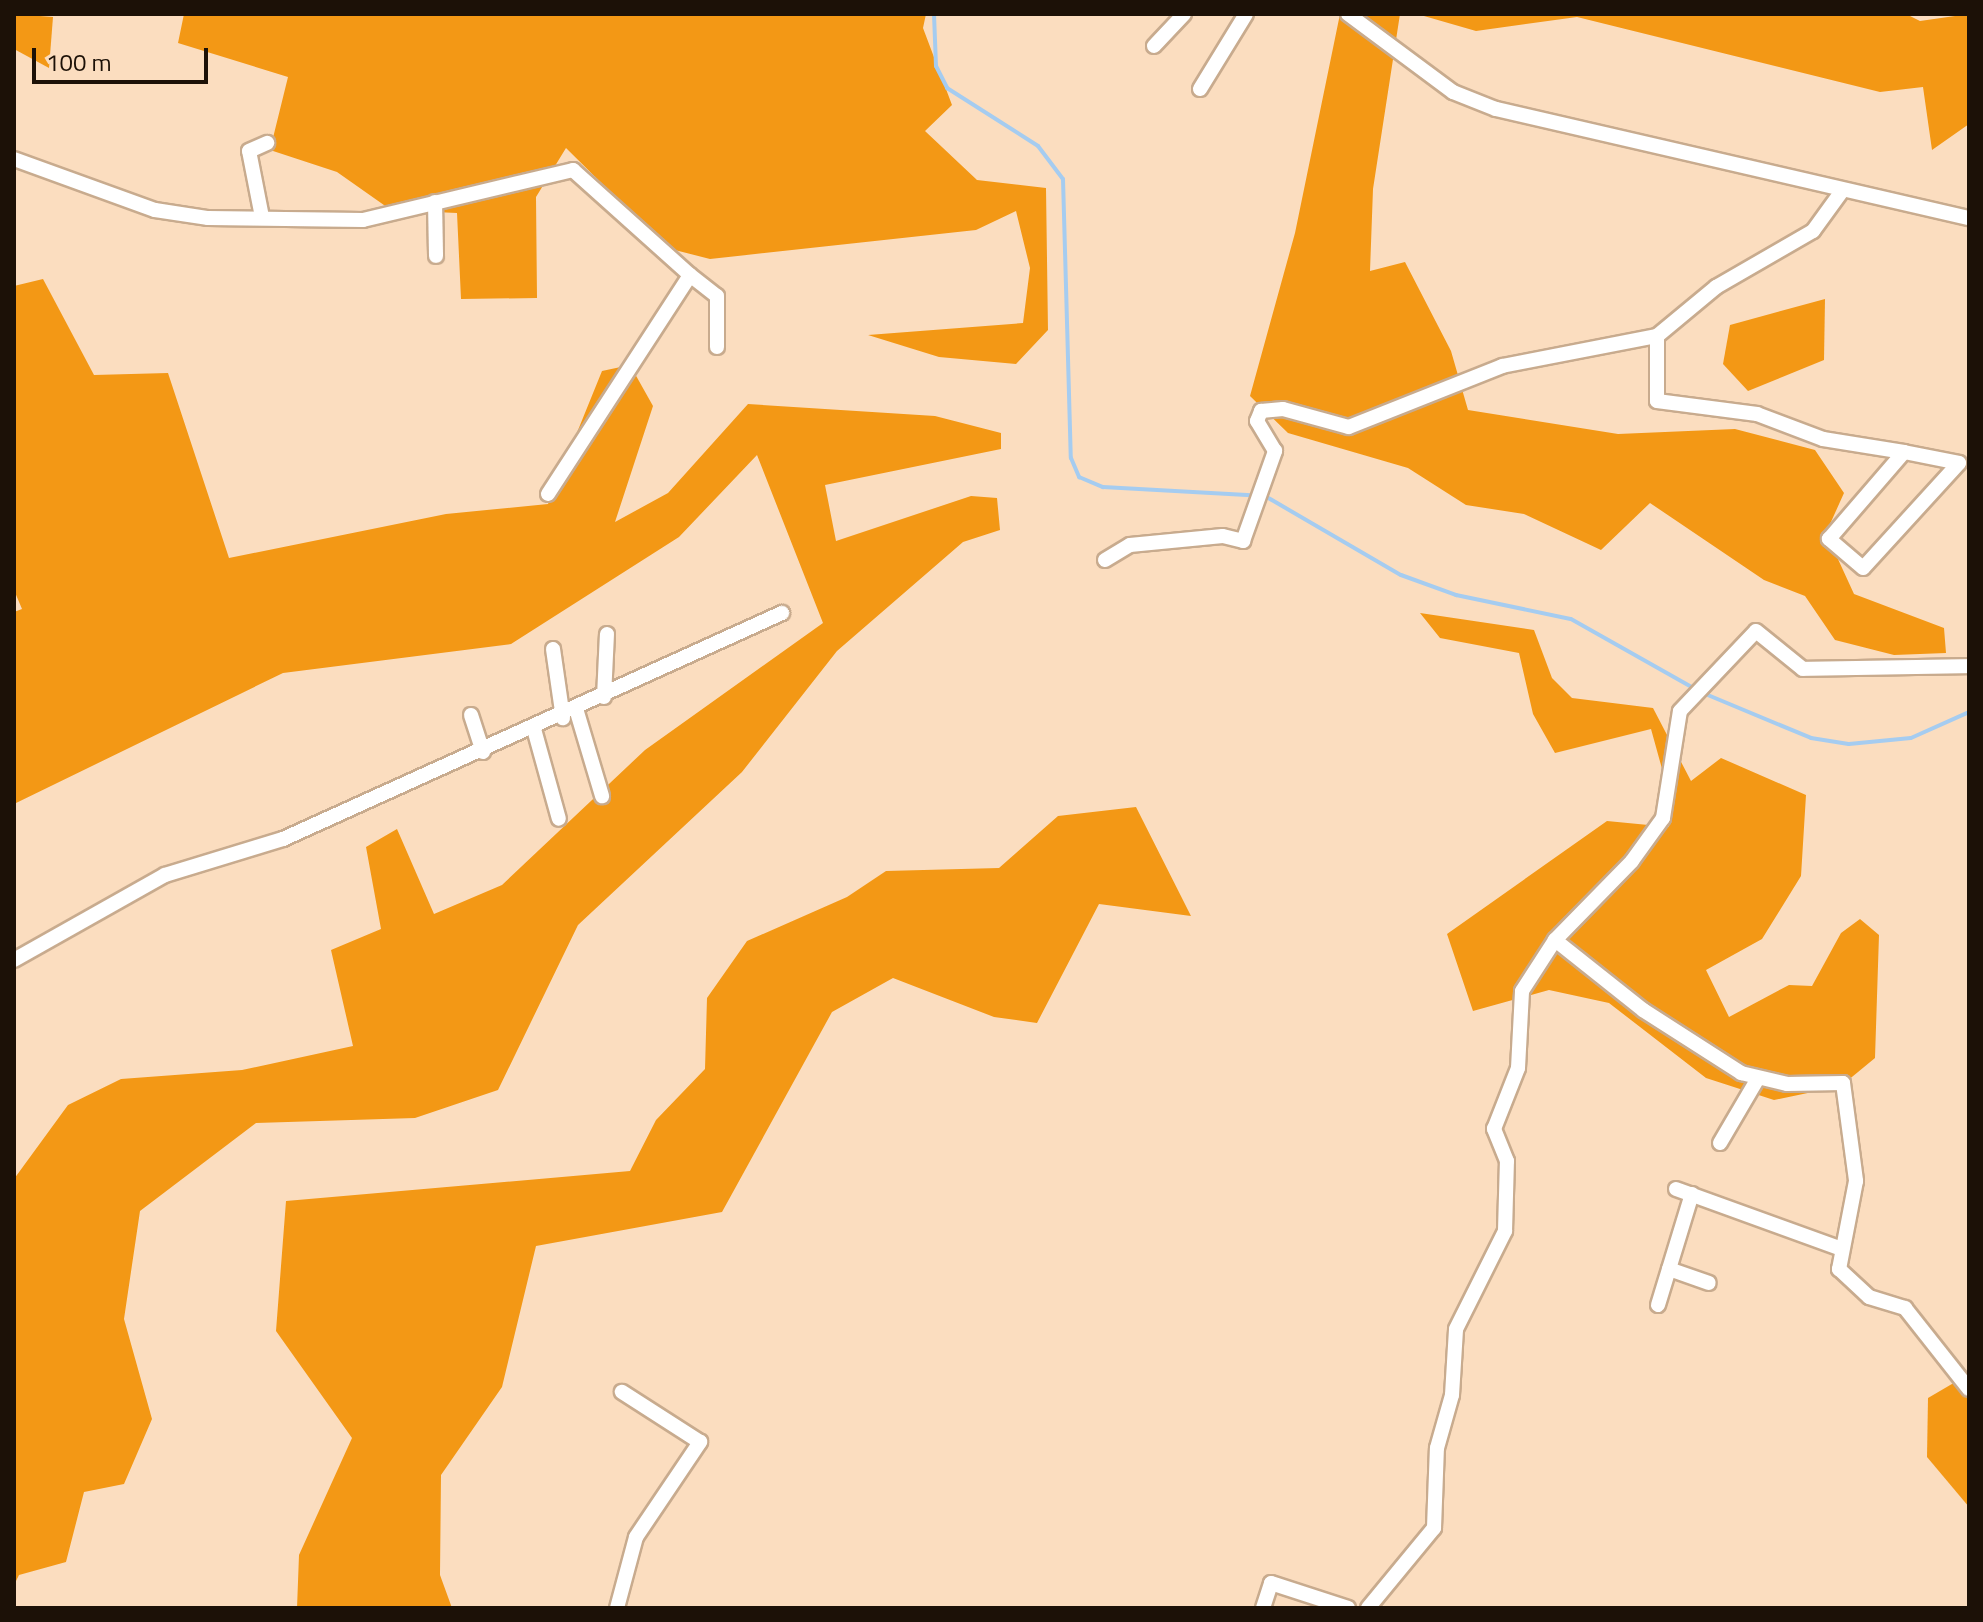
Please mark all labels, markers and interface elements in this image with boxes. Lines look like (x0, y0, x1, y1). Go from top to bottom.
scale bar (36, 32, 212, 82)
text: 100 m (46, 44, 112, 80)

